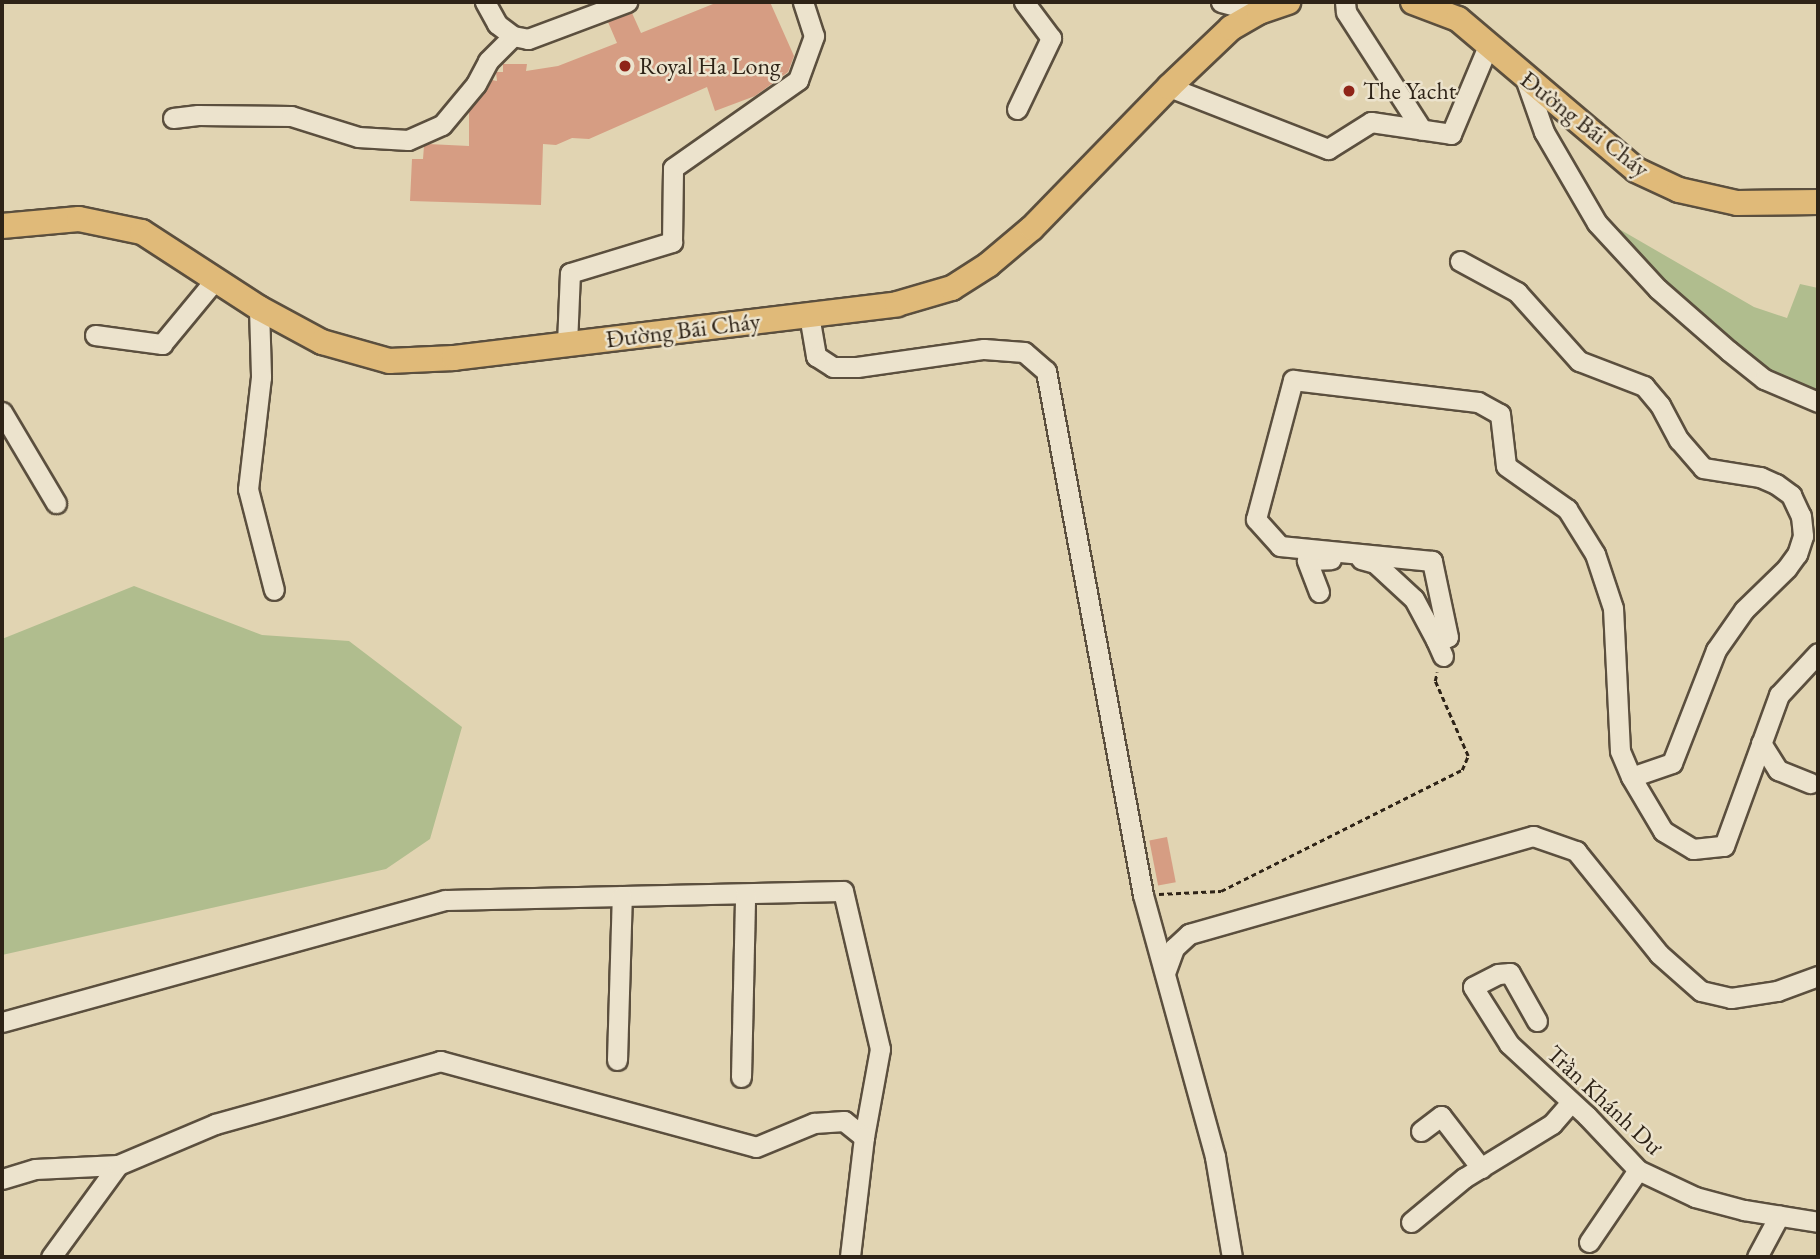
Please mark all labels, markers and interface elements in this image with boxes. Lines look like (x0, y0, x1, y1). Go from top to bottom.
place label: Royal Ha Long (639, 52, 781, 80)
marker: Royal Ha Long (617, 58, 633, 74)
street label: Đường Bãi Cháy (1515, 65, 1655, 183)
place label: The Yacht (1363, 77, 1456, 105)
marker: The Yacht (1341, 83, 1357, 99)
street label: Đường Bãi Cháy (604, 306, 762, 354)
street label: Trần Khánh Dư (1541, 1039, 1669, 1161)

